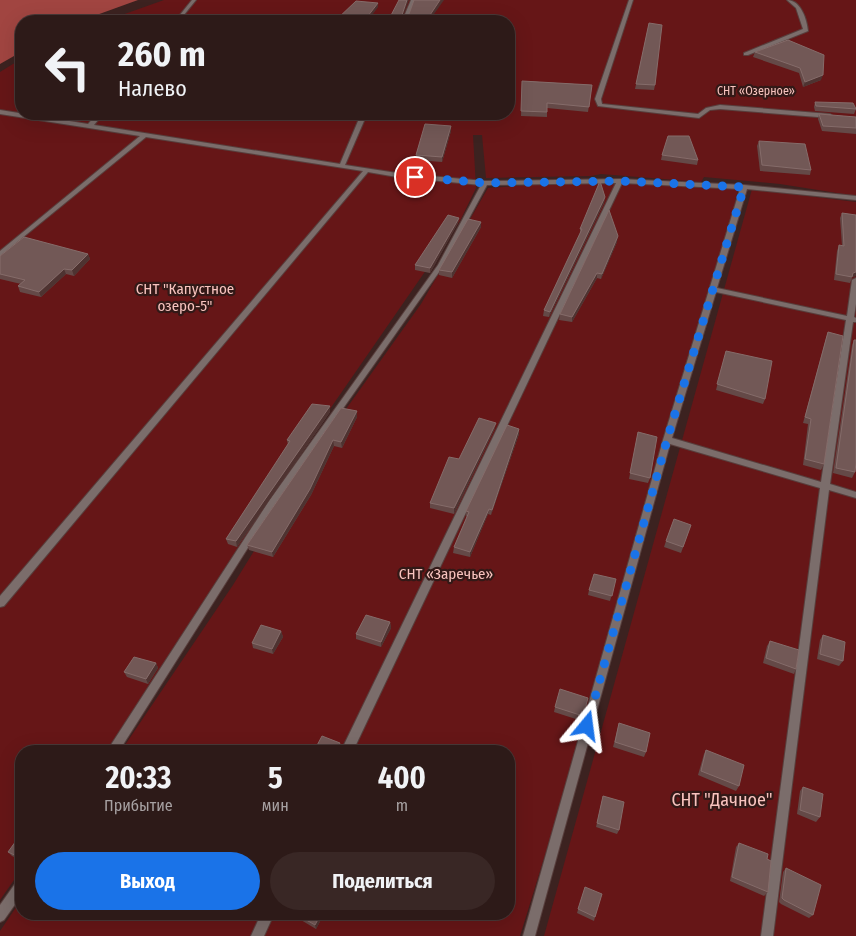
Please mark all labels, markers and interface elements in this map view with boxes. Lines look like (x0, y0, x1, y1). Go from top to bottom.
text: 260 m (118, 33, 206, 75)
icon: left (35, 35, 100, 100)
text: Налево (118, 75, 187, 102)
park label: СНТ «Озерное» (717, 84, 795, 98)
pin (394, 156, 436, 198)
icon: arrive (401, 163, 429, 191)
park label: СНТ "Капустное озеро-5" (136, 280, 234, 315)
park label: СНТ «Заречье» (399, 565, 493, 583)
position arrow (560, 699, 612, 751)
text: 20:33 (105, 760, 171, 796)
text: 5 (268, 760, 283, 796)
text: 400 (378, 760, 426, 796)
park label: СНТ "Дачное" (671, 789, 773, 811)
text: Прибытие (104, 796, 173, 815)
text: мин (262, 796, 289, 815)
text: m (396, 796, 408, 815)
button: Выход (35, 852, 260, 910)
button: Поделиться (270, 852, 495, 910)

